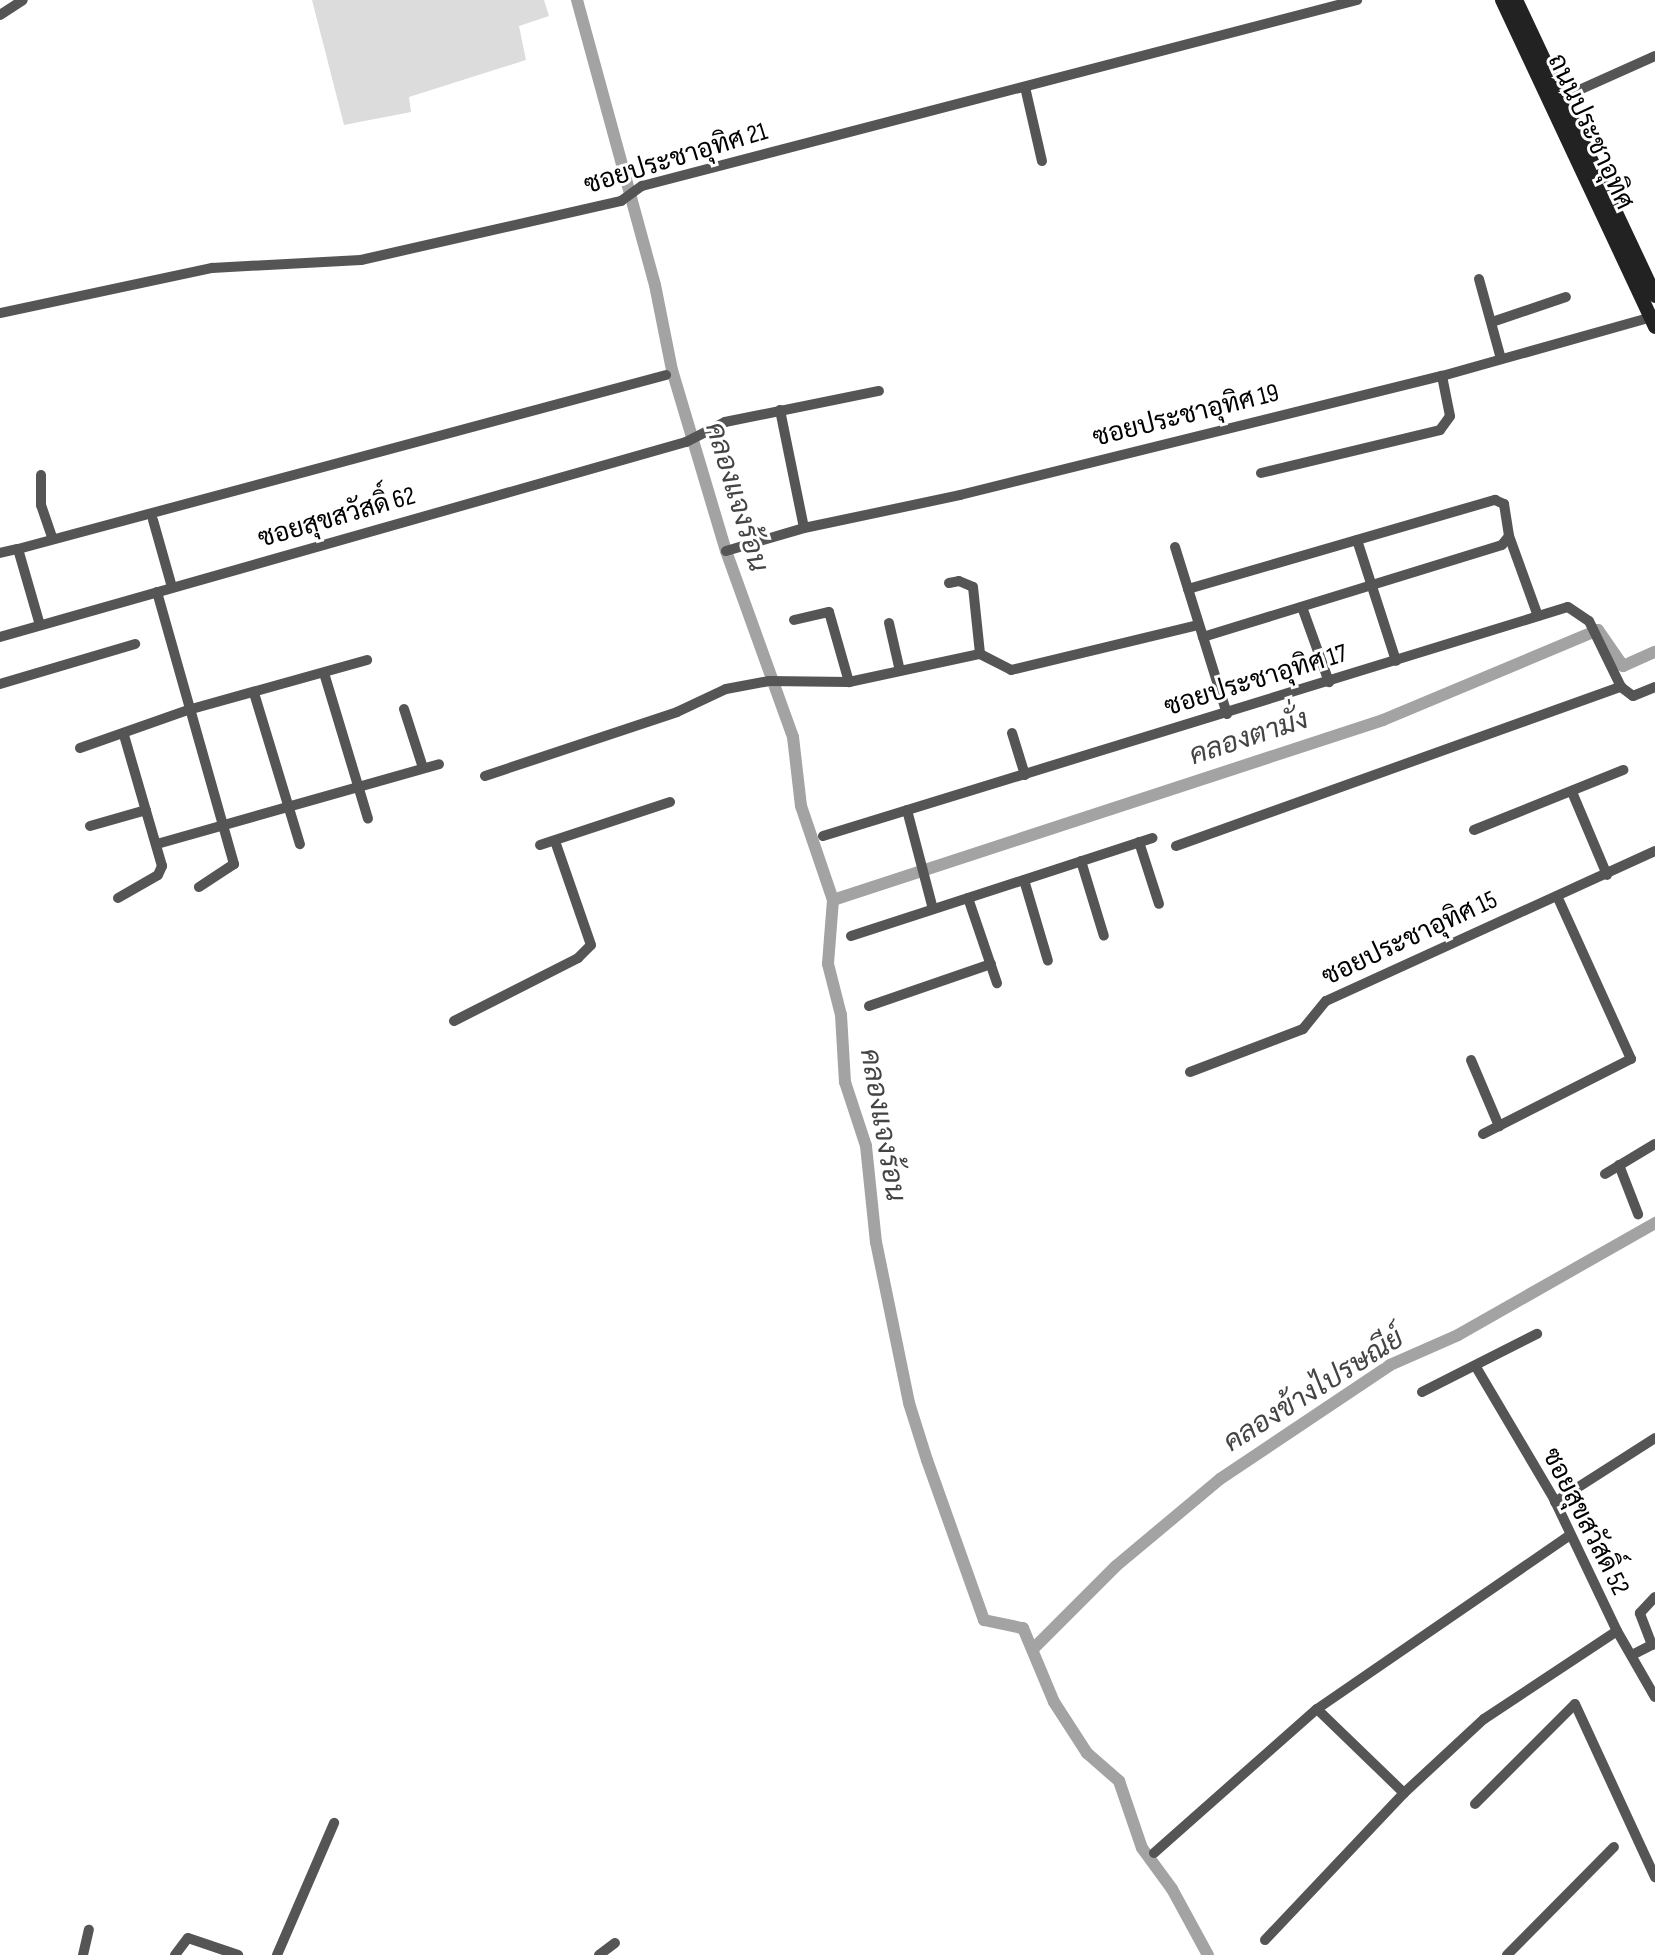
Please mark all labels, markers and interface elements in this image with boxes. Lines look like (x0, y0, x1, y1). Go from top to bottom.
street label: ถนนประชาอุทิศ (1540, 49, 1640, 215)
street label: ซอยประชาอุทิศ 21 (581, 116, 771, 202)
street label: ซอยประชาอุทิศ 19 (1090, 378, 1282, 454)
water label: คลองแจงร้อน (697, 418, 775, 576)
street label: ซอยสุขสวัสดิ์ 62 (255, 481, 419, 555)
street label: ซอยประชาอุทิศ 17 (1161, 638, 1351, 724)
water label: คลองตามั่ง (1185, 703, 1313, 773)
street label: ซอยประชาอุทิศ 15 (1317, 885, 1503, 993)
water label: คลองแจงร้อน (852, 1046, 912, 1204)
water label: คลองข้างไปรษณีย์ (1218, 1322, 1410, 1460)
street label: ซอยสุขสวัสดิ์ 52 (1535, 1443, 1635, 1601)

